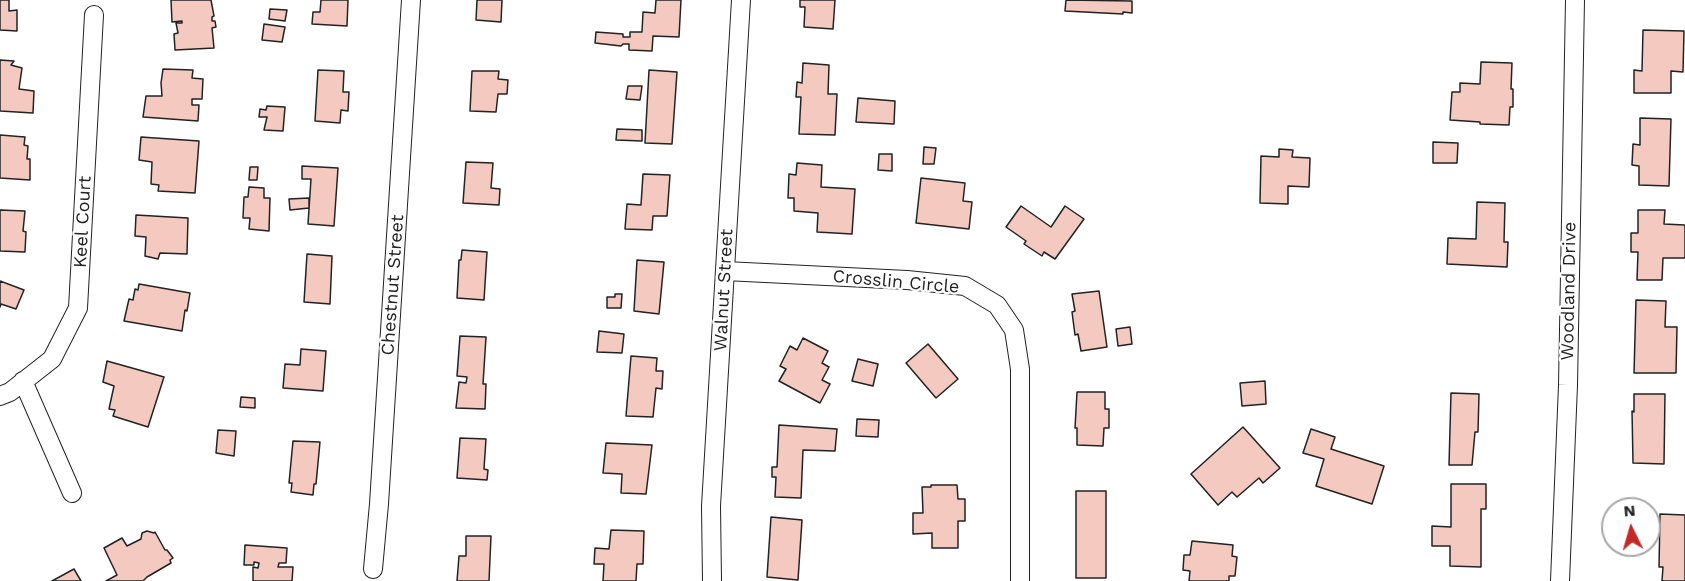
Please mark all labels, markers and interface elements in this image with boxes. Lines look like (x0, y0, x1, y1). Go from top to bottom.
street label: Keel Court (70, 175, 96, 269)
street label: Chestnut Street (377, 214, 409, 356)
street label: Woodland Drive (1557, 222, 1581, 360)
street label: Walnut Street (710, 228, 738, 352)
street label: Crosslin Circle (832, 266, 960, 298)
north arrow (1601, 497, 1661, 557)
text: N (1623, 501, 1636, 521)

